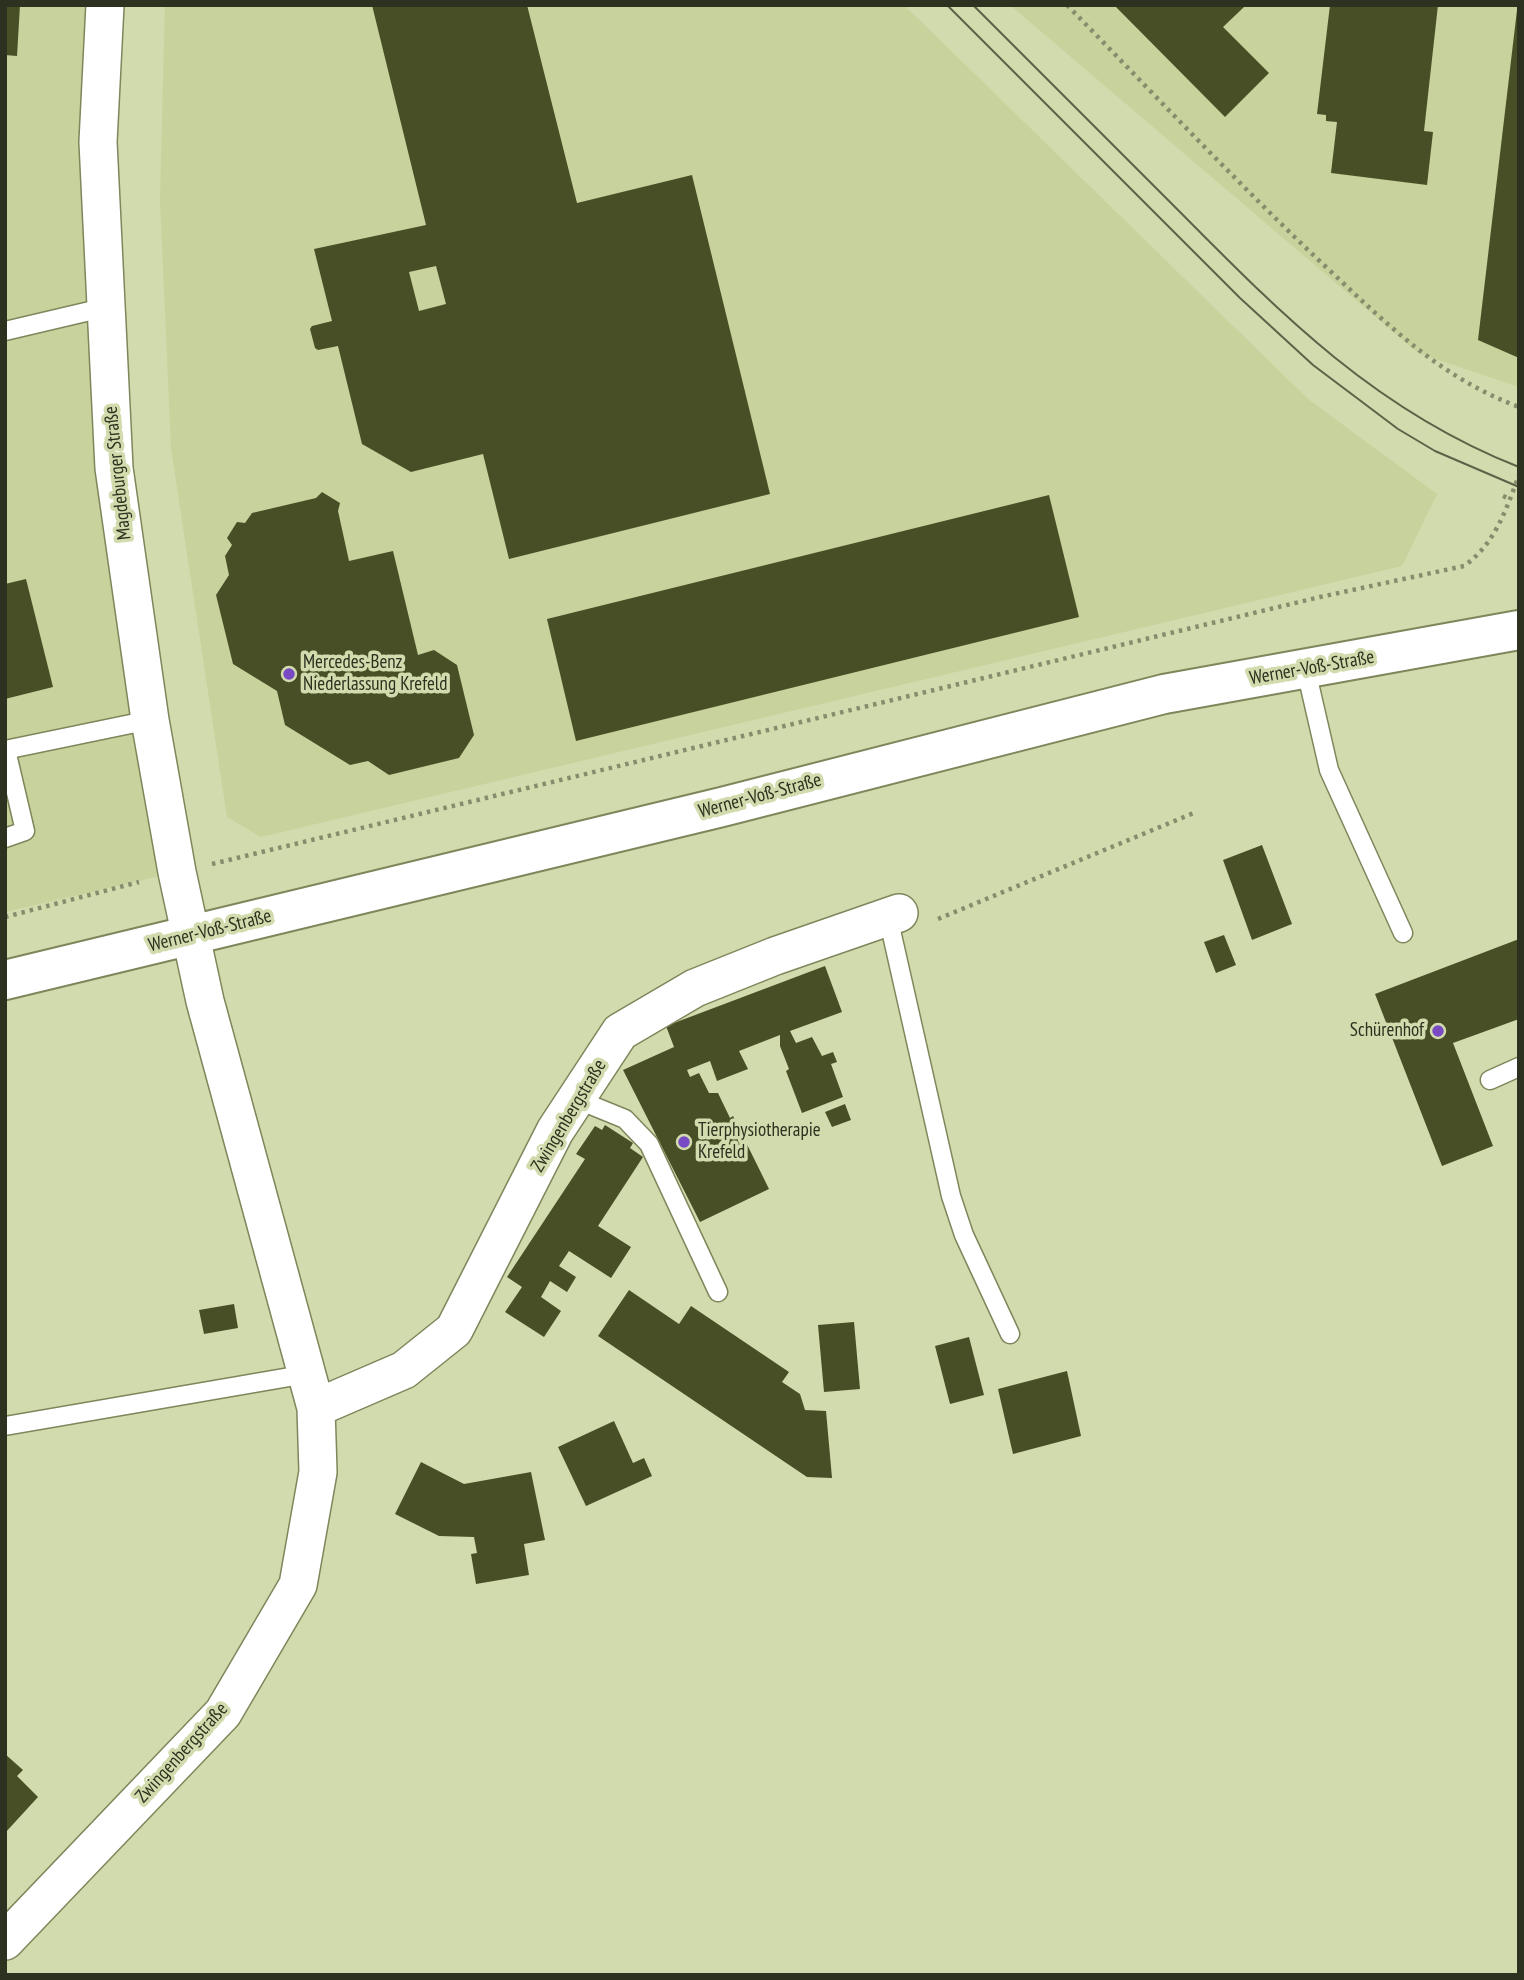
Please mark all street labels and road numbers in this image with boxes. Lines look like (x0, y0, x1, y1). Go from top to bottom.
street label: Magdeburger Straße (100, 405, 136, 541)
street label: Werner-Voß-Straße (1248, 646, 1376, 690)
street label: Werner-Voß-Straße (696, 769, 824, 823)
street label: Werner-Voß-Straße (146, 905, 274, 957)
street label: Zwingenbergstraße (526, 1056, 612, 1176)
street label: Zwingenbergstraße (131, 1698, 233, 1808)

